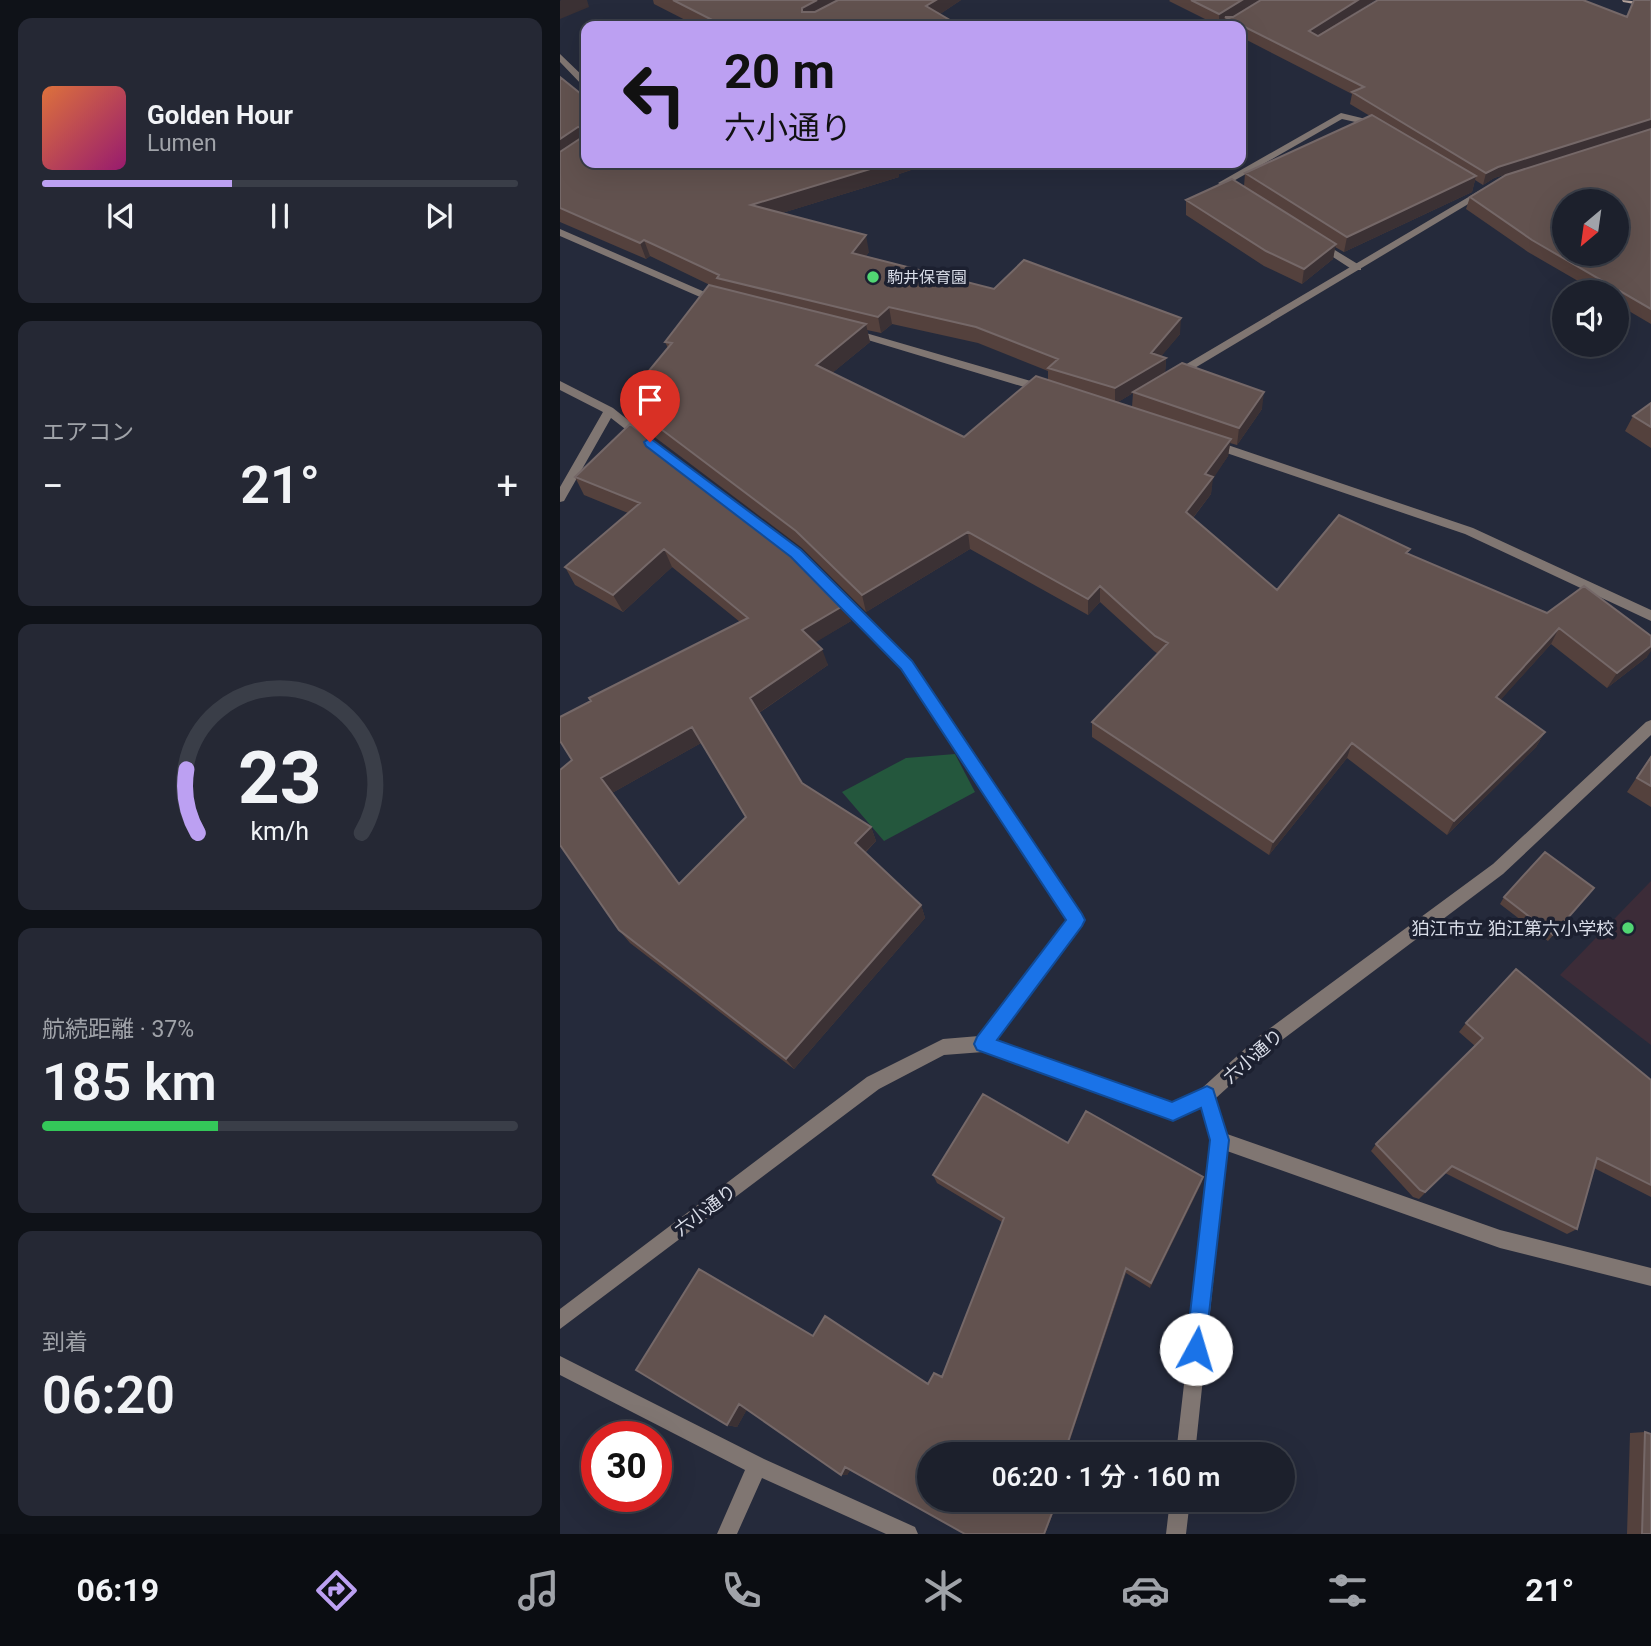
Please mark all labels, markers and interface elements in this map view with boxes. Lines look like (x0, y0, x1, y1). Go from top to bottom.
text: 20 m (724, 43, 835, 100)
icon: left (609, 49, 700, 140)
text: Golden Hour (147, 100, 293, 130)
text: 六小通り (724, 109, 852, 147)
text: Lumen (147, 130, 217, 157)
north arrow (1552, 189, 1629, 266)
map controls (1552, 189, 1629, 357)
icon: previous (102, 197, 140, 235)
icon: pause (261, 197, 299, 235)
icon: next (420, 197, 458, 235)
place label: 駒井保育園 (887, 268, 967, 287)
marker: 駒井保育園 (865, 269, 881, 285)
button: sound (1552, 280, 1629, 357)
pin (620, 370, 680, 442)
icon: arrive (631, 381, 669, 419)
text: エアコン (42, 419, 134, 446)
text: 21° (240, 455, 320, 516)
text: − (42, 464, 64, 508)
text: + (496, 464, 518, 508)
text: 23 (238, 735, 322, 821)
text: km/h (251, 817, 309, 846)
place label: 狛江市立 狛江第六小学校 (1412, 918, 1614, 939)
marker: 狛江市立 狛江第六小学校 (1620, 920, 1636, 936)
text: 航続距離 · 37% (42, 1016, 194, 1043)
street label: 六小通り (1219, 1024, 1287, 1088)
text: 185 km (42, 1052, 217, 1113)
street label: 六小通り (670, 1180, 740, 1240)
position arrow (1159, 1312, 1233, 1386)
text: 到着 (42, 1329, 88, 1356)
text: 06:20 (42, 1365, 175, 1426)
speed limit sign: 30 (581, 1421, 672, 1512)
text: 06:20 · 1 分 · 160 m (992, 1462, 1220, 1492)
icon: directions (312, 1566, 361, 1615)
icon: music (514, 1566, 563, 1615)
icon: phone (717, 1566, 766, 1615)
icon: climate (919, 1566, 968, 1615)
icon: car (1121, 1566, 1170, 1615)
icon: filters (1323, 1566, 1372, 1615)
text: 06:19 (77, 1571, 159, 1609)
text: 21° (1525, 1571, 1574, 1609)

